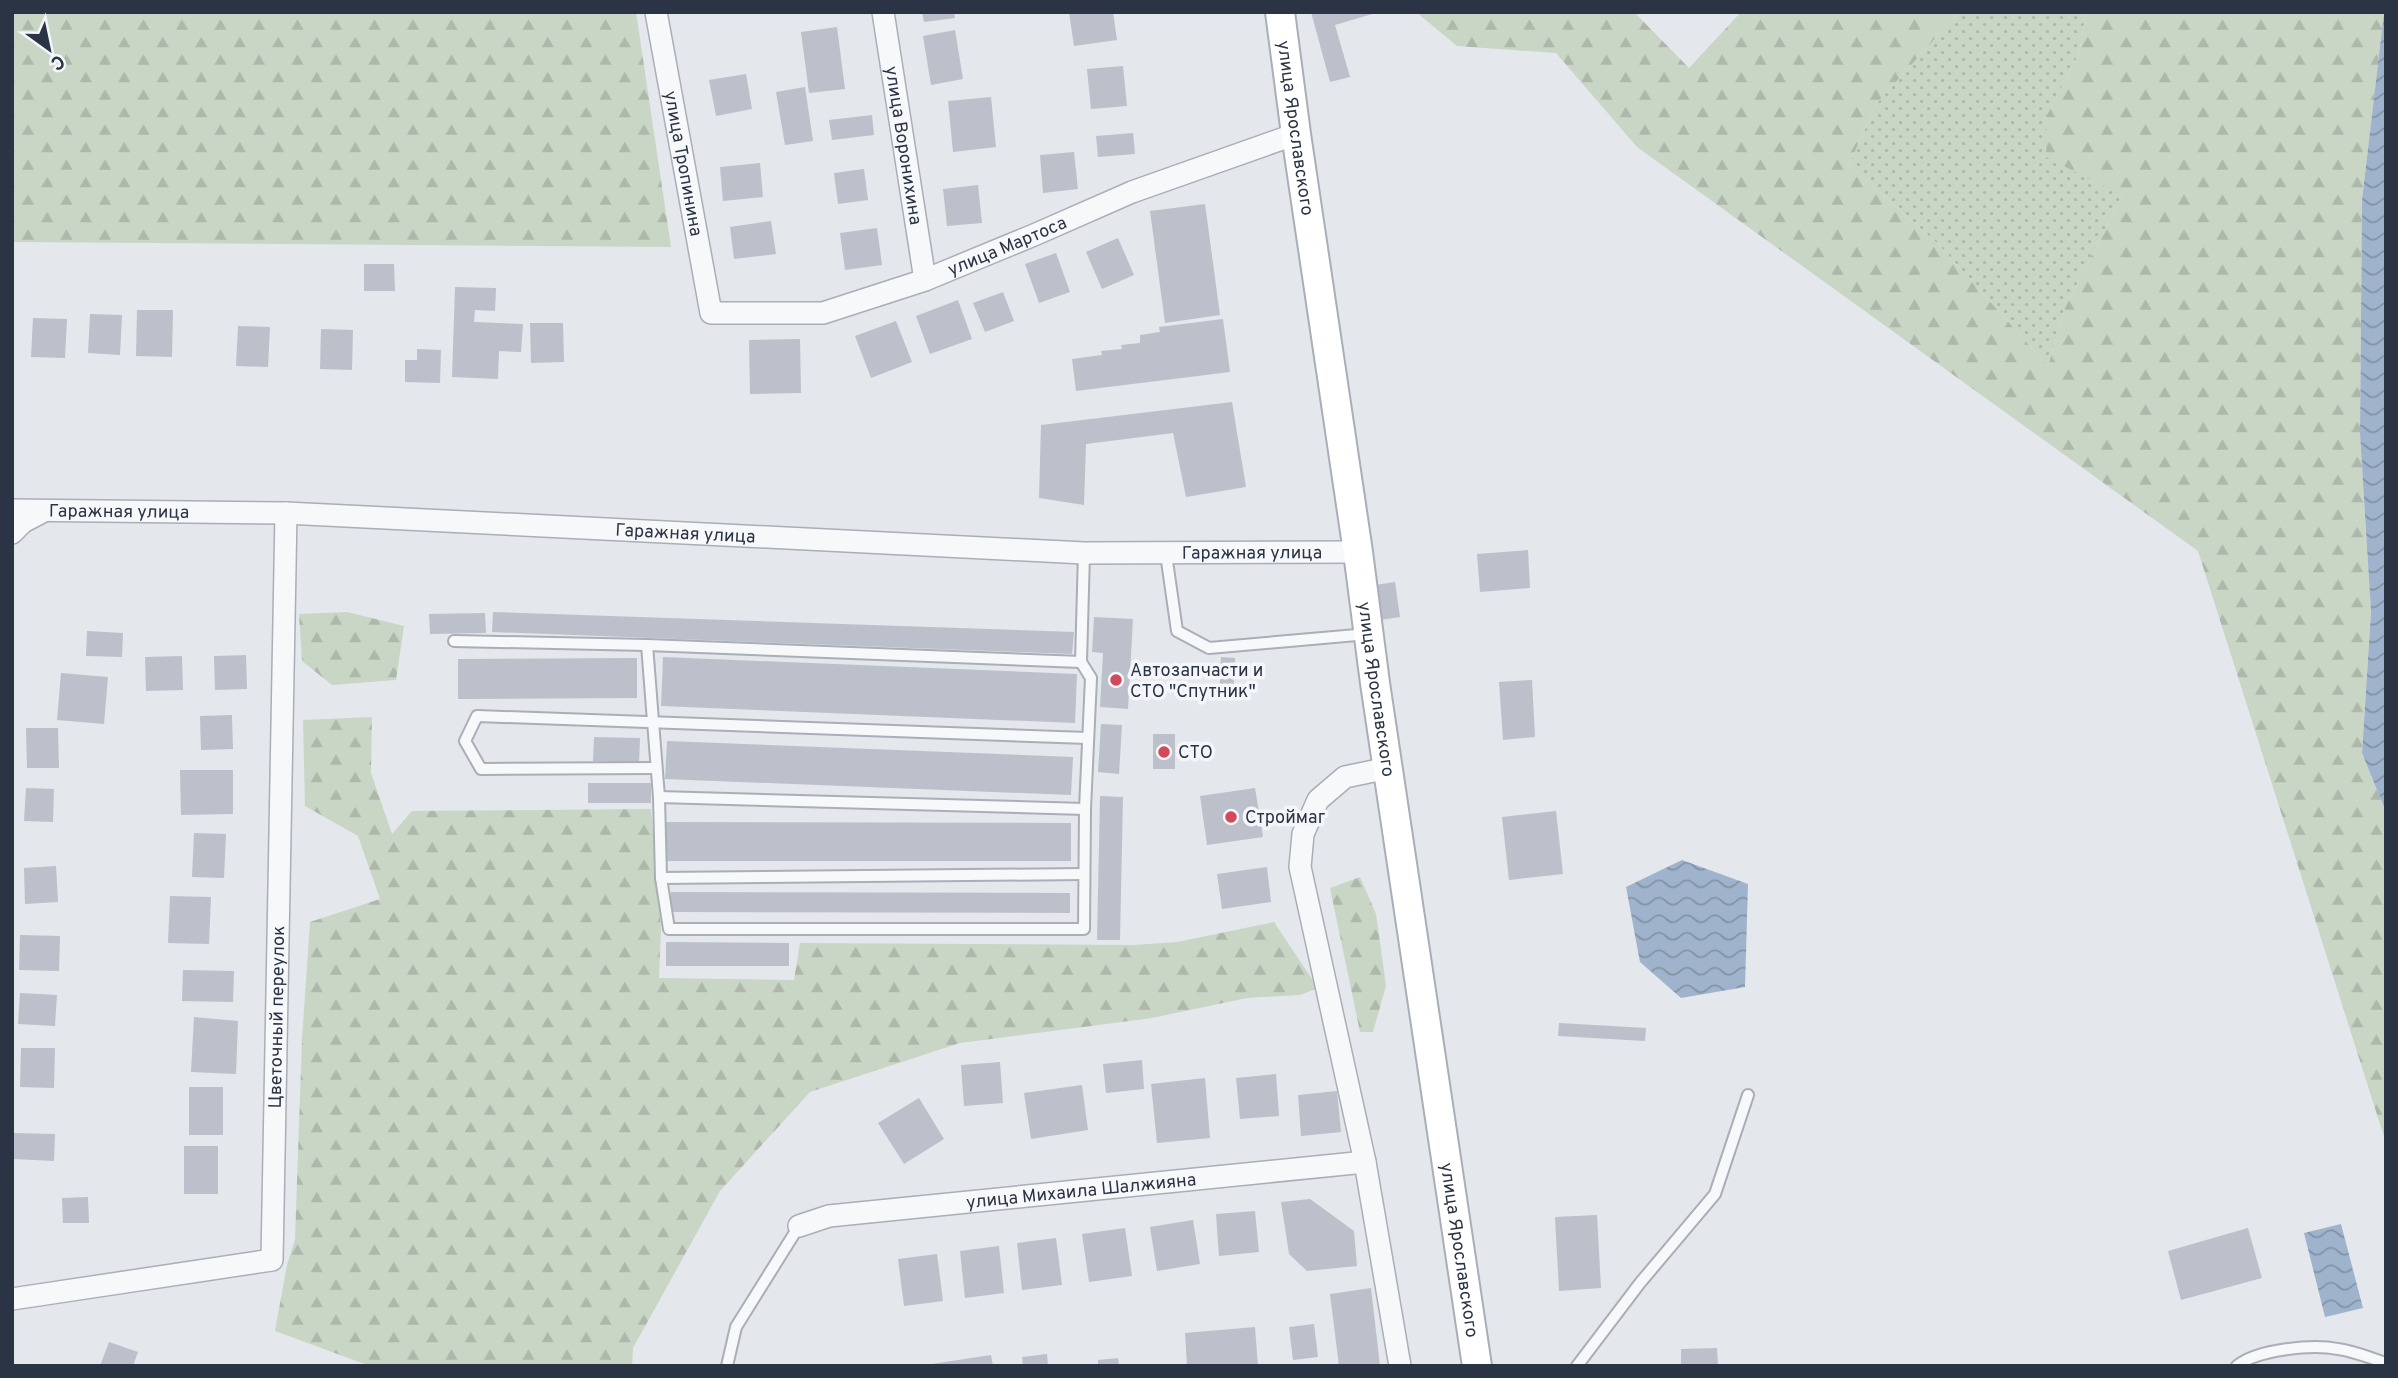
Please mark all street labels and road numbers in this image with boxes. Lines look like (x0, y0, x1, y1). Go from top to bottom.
street label: улица Ярославского (1271, 39, 1318, 217)
street label: улица Воронихина (879, 65, 926, 227)
street label: улица Тропинина (658, 89, 707, 238)
street label: улица Мартоса (945, 212, 1071, 282)
street label: Гаражная улица (49, 500, 189, 525)
street label: Гаражная улица (615, 520, 756, 550)
street label: Гаражная улица (1182, 542, 1322, 566)
street label: улица Ярославского (1352, 600, 1399, 778)
street label: Цветочный переулок (265, 925, 291, 1109)
street label: улица Ярославского (1434, 1161, 1483, 1339)
street label: улица Михаила Шалжияна (965, 1169, 1197, 1215)

